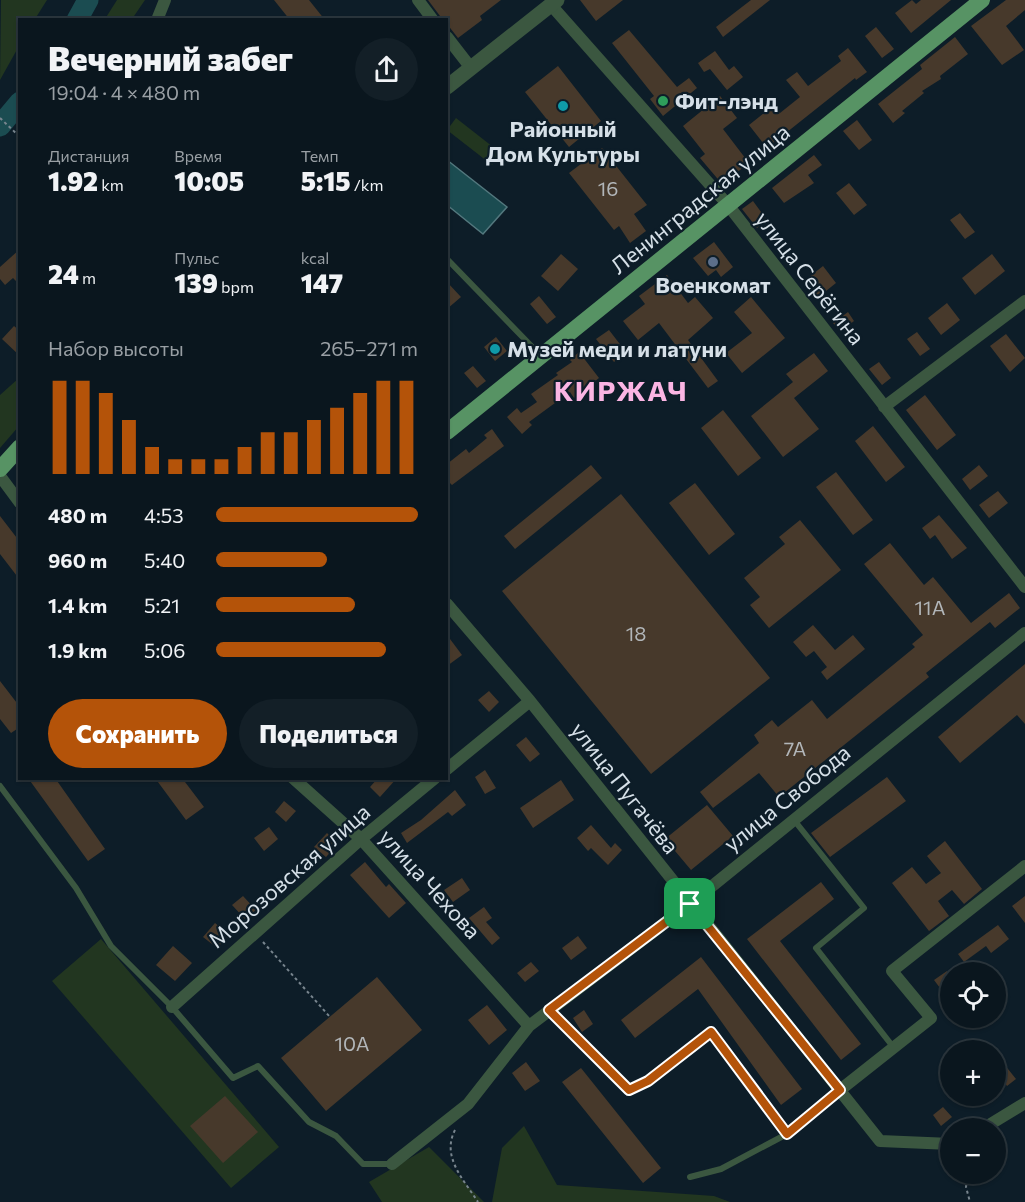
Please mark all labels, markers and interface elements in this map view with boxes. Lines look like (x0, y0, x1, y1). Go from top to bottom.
text: Вечерний забег (48, 37, 293, 78)
button: share (355, 38, 418, 101)
text: 19:04 · 4 × 480 m (48, 80, 200, 104)
place label: Фит-лэнд (675, 87, 778, 114)
marker: Фит-лэнд (656, 94, 670, 108)
marker: Районный Дом Культуры (556, 99, 570, 113)
place label: Районный Дом Культуры (486, 115, 640, 167)
street label: Ленинградская улица (605, 118, 795, 279)
text: Дистанция (48, 146, 129, 165)
text: Время (174, 146, 222, 165)
text: Темп (301, 146, 339, 165)
text: 1.92 (48, 165, 98, 196)
text: 10:05 (174, 165, 244, 196)
text: 5:15 (301, 165, 351, 196)
text: km (98, 175, 124, 194)
text: /km (351, 175, 383, 194)
house number: 16 (598, 176, 618, 200)
street label: улица Серёгина (750, 206, 871, 350)
text: Пульс (174, 248, 219, 267)
text: kcal (301, 248, 329, 267)
marker: Военкомат (706, 255, 720, 269)
text: 24 (48, 258, 79, 289)
text: 139 (174, 267, 218, 298)
text: 147 (301, 267, 343, 298)
text: m (79, 268, 96, 287)
place label: Военкомат (655, 271, 771, 298)
text: bpm (218, 277, 254, 296)
place label: Музей меди и латуни (507, 335, 727, 362)
text: Набор высоты (48, 336, 184, 360)
text: 265–271 m (320, 336, 418, 360)
marker: Музей меди и латуни (488, 342, 502, 356)
district label: КИРЖАЧ (554, 373, 688, 407)
text: 480 m (48, 503, 107, 527)
text: 4:53 (144, 503, 184, 527)
text: 960 m (48, 548, 107, 572)
text: 5:40 (144, 548, 185, 572)
text: 1.4 km (48, 593, 107, 617)
text: 5:21 (144, 593, 180, 617)
house number: 11А (915, 595, 946, 619)
house number: 18 (626, 621, 646, 645)
text: 1.9 km (48, 638, 107, 662)
text: 5:06 (144, 638, 185, 662)
button: Сохранить (48, 699, 227, 768)
button: Поделиться (239, 699, 418, 768)
street label: улица Пугачёва (566, 716, 685, 859)
house number: 7А (784, 736, 807, 760)
street label: улица Свобода (718, 738, 855, 857)
street label: Морозовская улица (202, 798, 375, 953)
street label: улица Чехова (374, 823, 487, 944)
pin (664, 878, 715, 929)
icon: arrive (673, 887, 706, 920)
map controls (940, 962, 1006, 1184)
button: locate (940, 962, 1006, 1028)
house number: 10А (335, 1031, 370, 1055)
button: + (940, 1040, 1006, 1106)
button: − (940, 1118, 1006, 1184)

